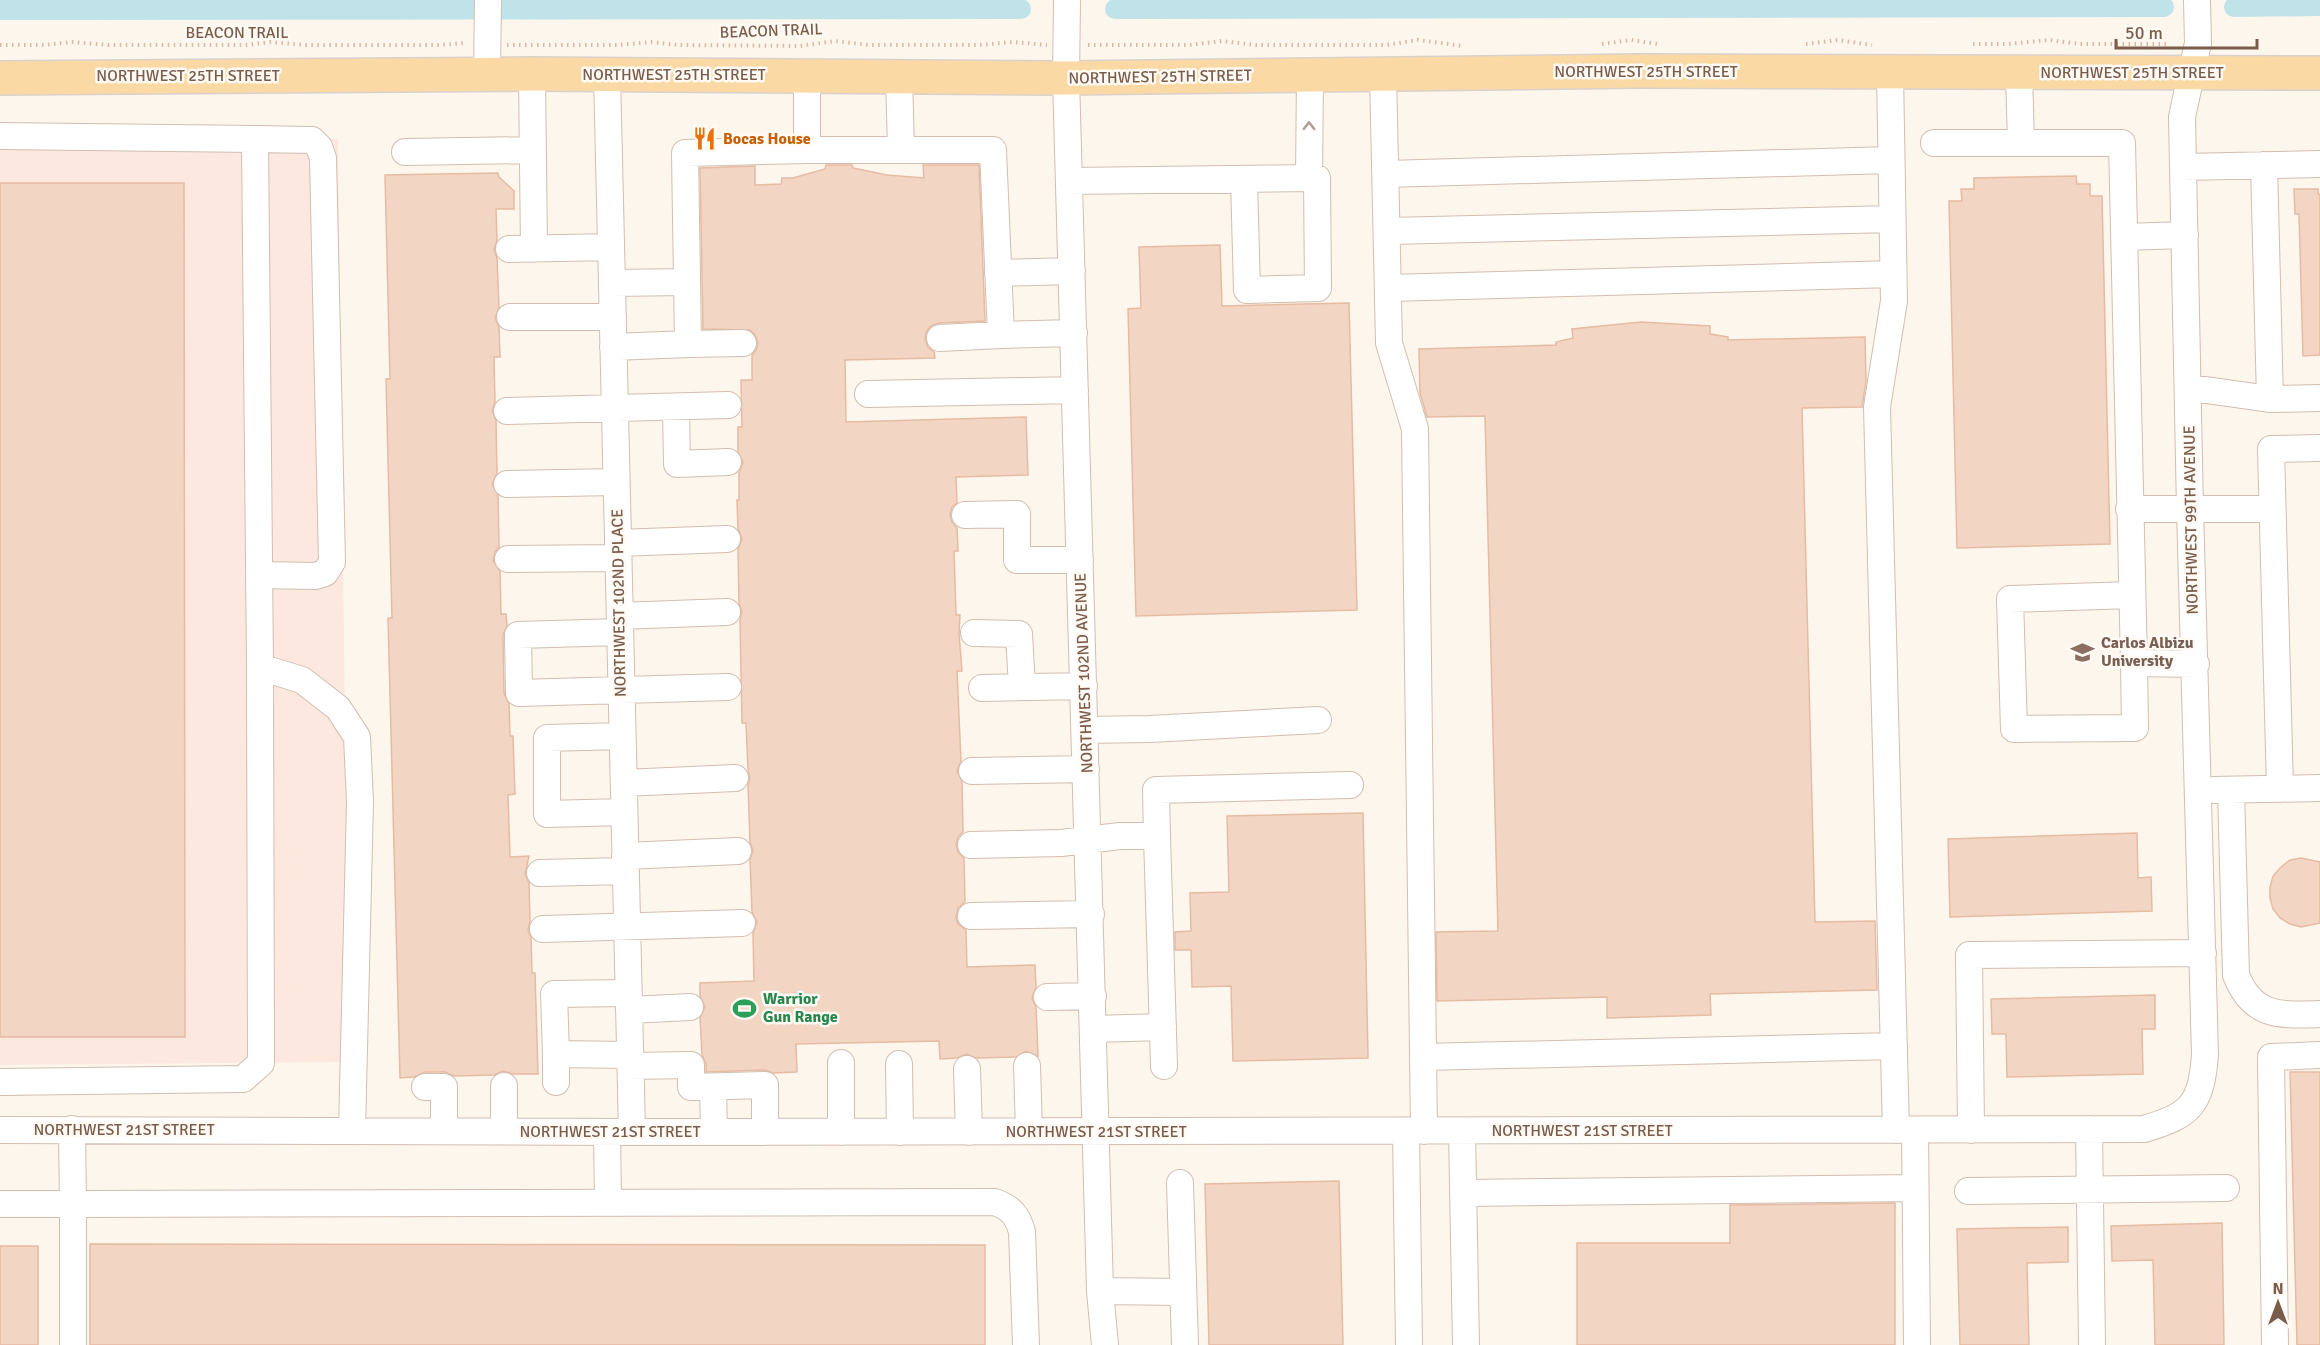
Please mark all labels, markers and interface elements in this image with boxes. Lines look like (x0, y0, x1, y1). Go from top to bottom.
scale bar (2116, 12, 2257, 50)
street label: BEACON TRAIL (719, 19, 823, 43)
text: 50 m (2125, 22, 2163, 44)
street label: BEACON TRAIL (186, 23, 288, 43)
street label: NORTHWEST 25TH STREET (1554, 62, 1738, 82)
street label: NORTHWEST 25TH STREET (2040, 63, 2224, 83)
street label: NORTHWEST 25TH STREET (582, 65, 766, 85)
street label: NORTHWEST 25TH STREET (1068, 65, 1252, 89)
street label: NORTHWEST 25TH STREET (96, 66, 280, 86)
one-way arrow (1303, 122, 1315, 131)
restaurant icon: Bocas House (692, 126, 718, 152)
place label: Bocas House (723, 129, 811, 149)
street label: NORTHWEST 99TH AVENUE (2179, 425, 2203, 615)
street label: NORTHWEST 102ND PLACE (607, 509, 631, 697)
street label: NORTHWEST 102ND AVENUE (1071, 572, 1097, 774)
place label: Carlos Albizu University (2101, 633, 2194, 671)
school or university icon: Carlos Albizu University (2070, 639, 2096, 665)
place label: Warrior Gun Range (763, 989, 838, 1027)
sports icon: Warrior Gun Range (732, 995, 758, 1021)
street label: NORTHWEST 21ST STREET (33, 1120, 215, 1140)
street label: NORTHWEST 21ST STREET (1491, 1121, 1673, 1141)
street label: NORTHWEST 21ST STREET (519, 1122, 701, 1142)
street label: NORTHWEST 21ST STREET (1005, 1122, 1187, 1142)
north arrow (2248, 1273, 2308, 1333)
text: N (2272, 1279, 2284, 1299)

